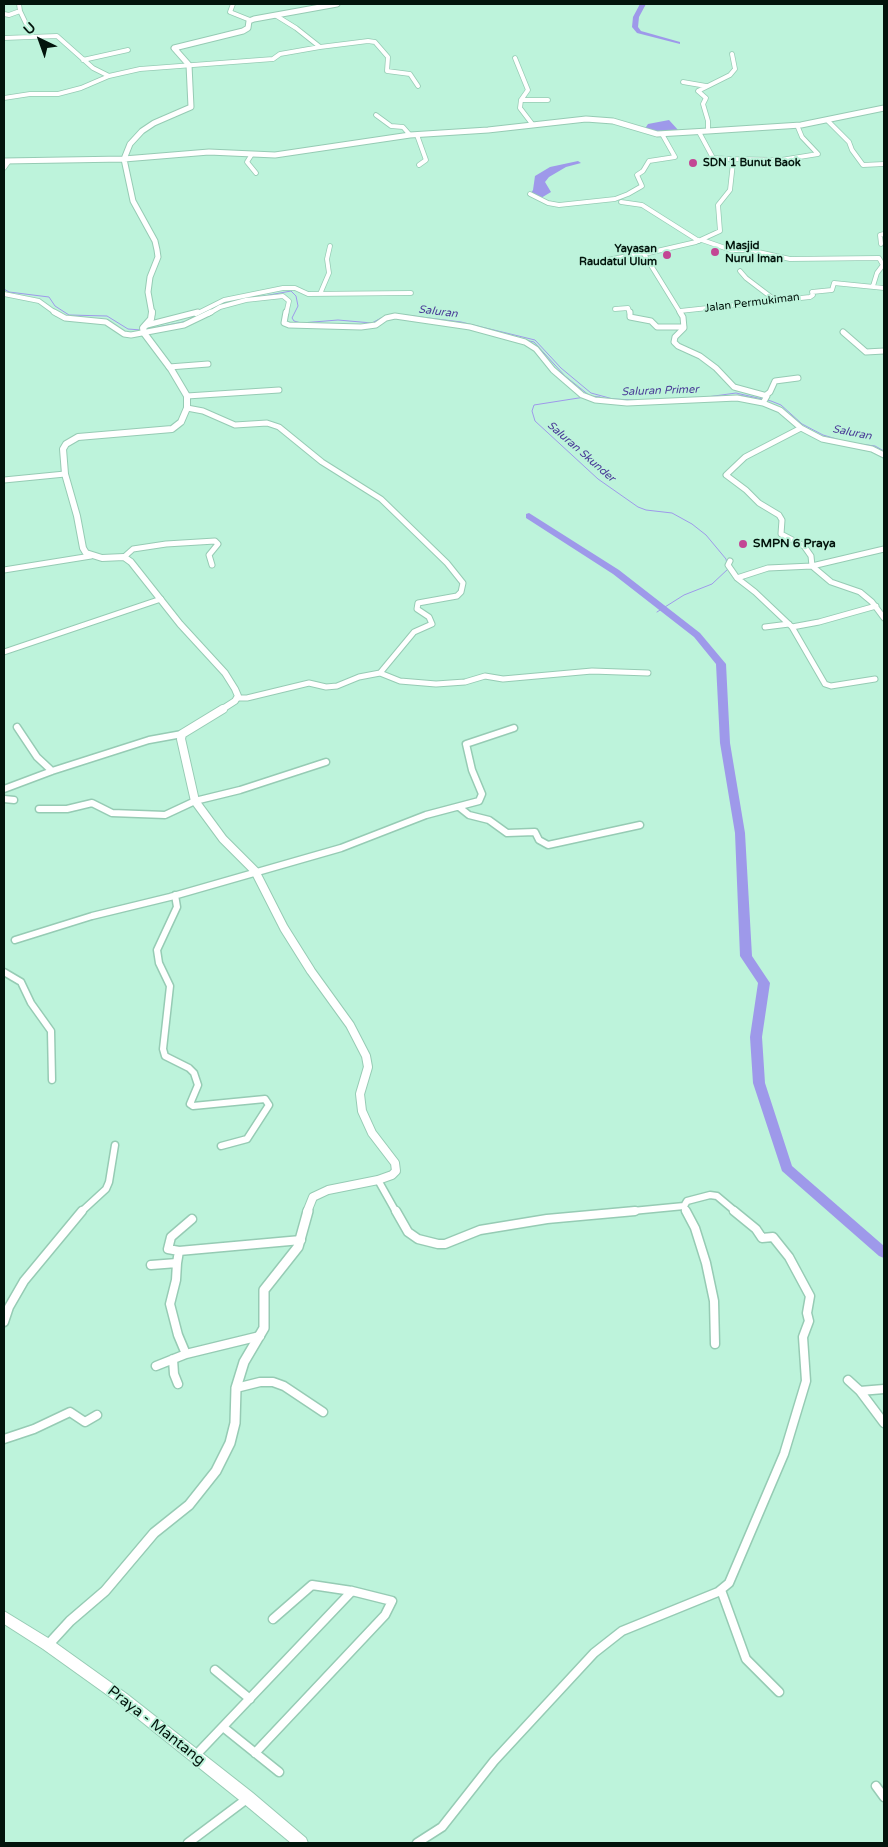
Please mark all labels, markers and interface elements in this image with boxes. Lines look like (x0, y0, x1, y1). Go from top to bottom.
north arrow (15, 15, 65, 65)
text: U (20, 19, 39, 38)
place label: SDN 1 Bunut Baok (703, 156, 801, 170)
marker: SDN 1 Bunut Baok (687, 157, 699, 169)
place label: Masjid Nurul Iman (725, 239, 783, 265)
place label: Yayasan Raudatul Ulum (579, 242, 657, 268)
marker: Masjid Nurul Iman (709, 246, 721, 258)
marker: Yayasan Raudatul Ulum (661, 249, 673, 261)
street label: Jalan Permukiman (704, 291, 800, 315)
water label: Saluran (418, 303, 458, 321)
water label: Saluran Primer (621, 383, 699, 399)
water label: Saluran Skunder (544, 419, 618, 485)
water label: Saluran (831, 423, 873, 443)
place label: SMPN 6 Praya (753, 537, 836, 551)
marker: SMPN 6 Praya (737, 538, 749, 550)
street label: Praya - Mantang (104, 1682, 208, 1770)

